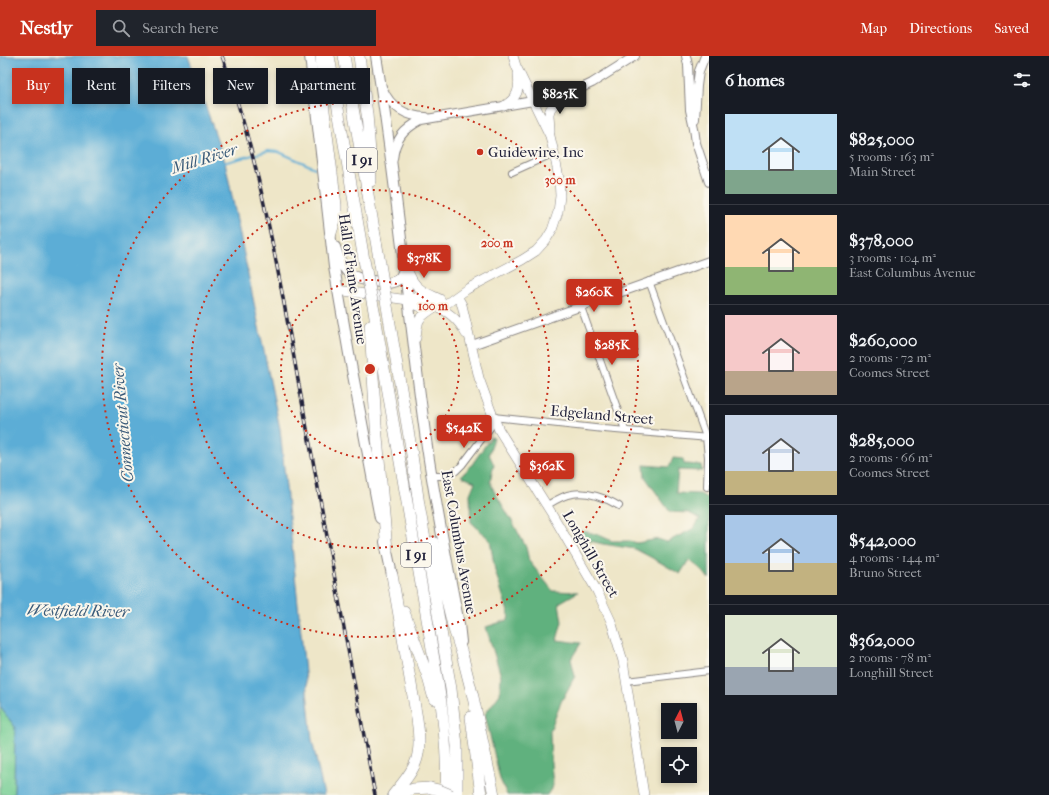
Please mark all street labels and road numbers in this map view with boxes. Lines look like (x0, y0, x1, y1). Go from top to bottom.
road number: I 91 (347, 148, 377, 172)
street label: Hall of Fame Avenue (335, 212, 371, 346)
street label: Edgeland Street (550, 402, 655, 429)
street label: East Columbus Avenue (437, 468, 481, 616)
street label: Longhill Street (559, 507, 623, 601)
road number: I 91 (401, 543, 431, 567)

